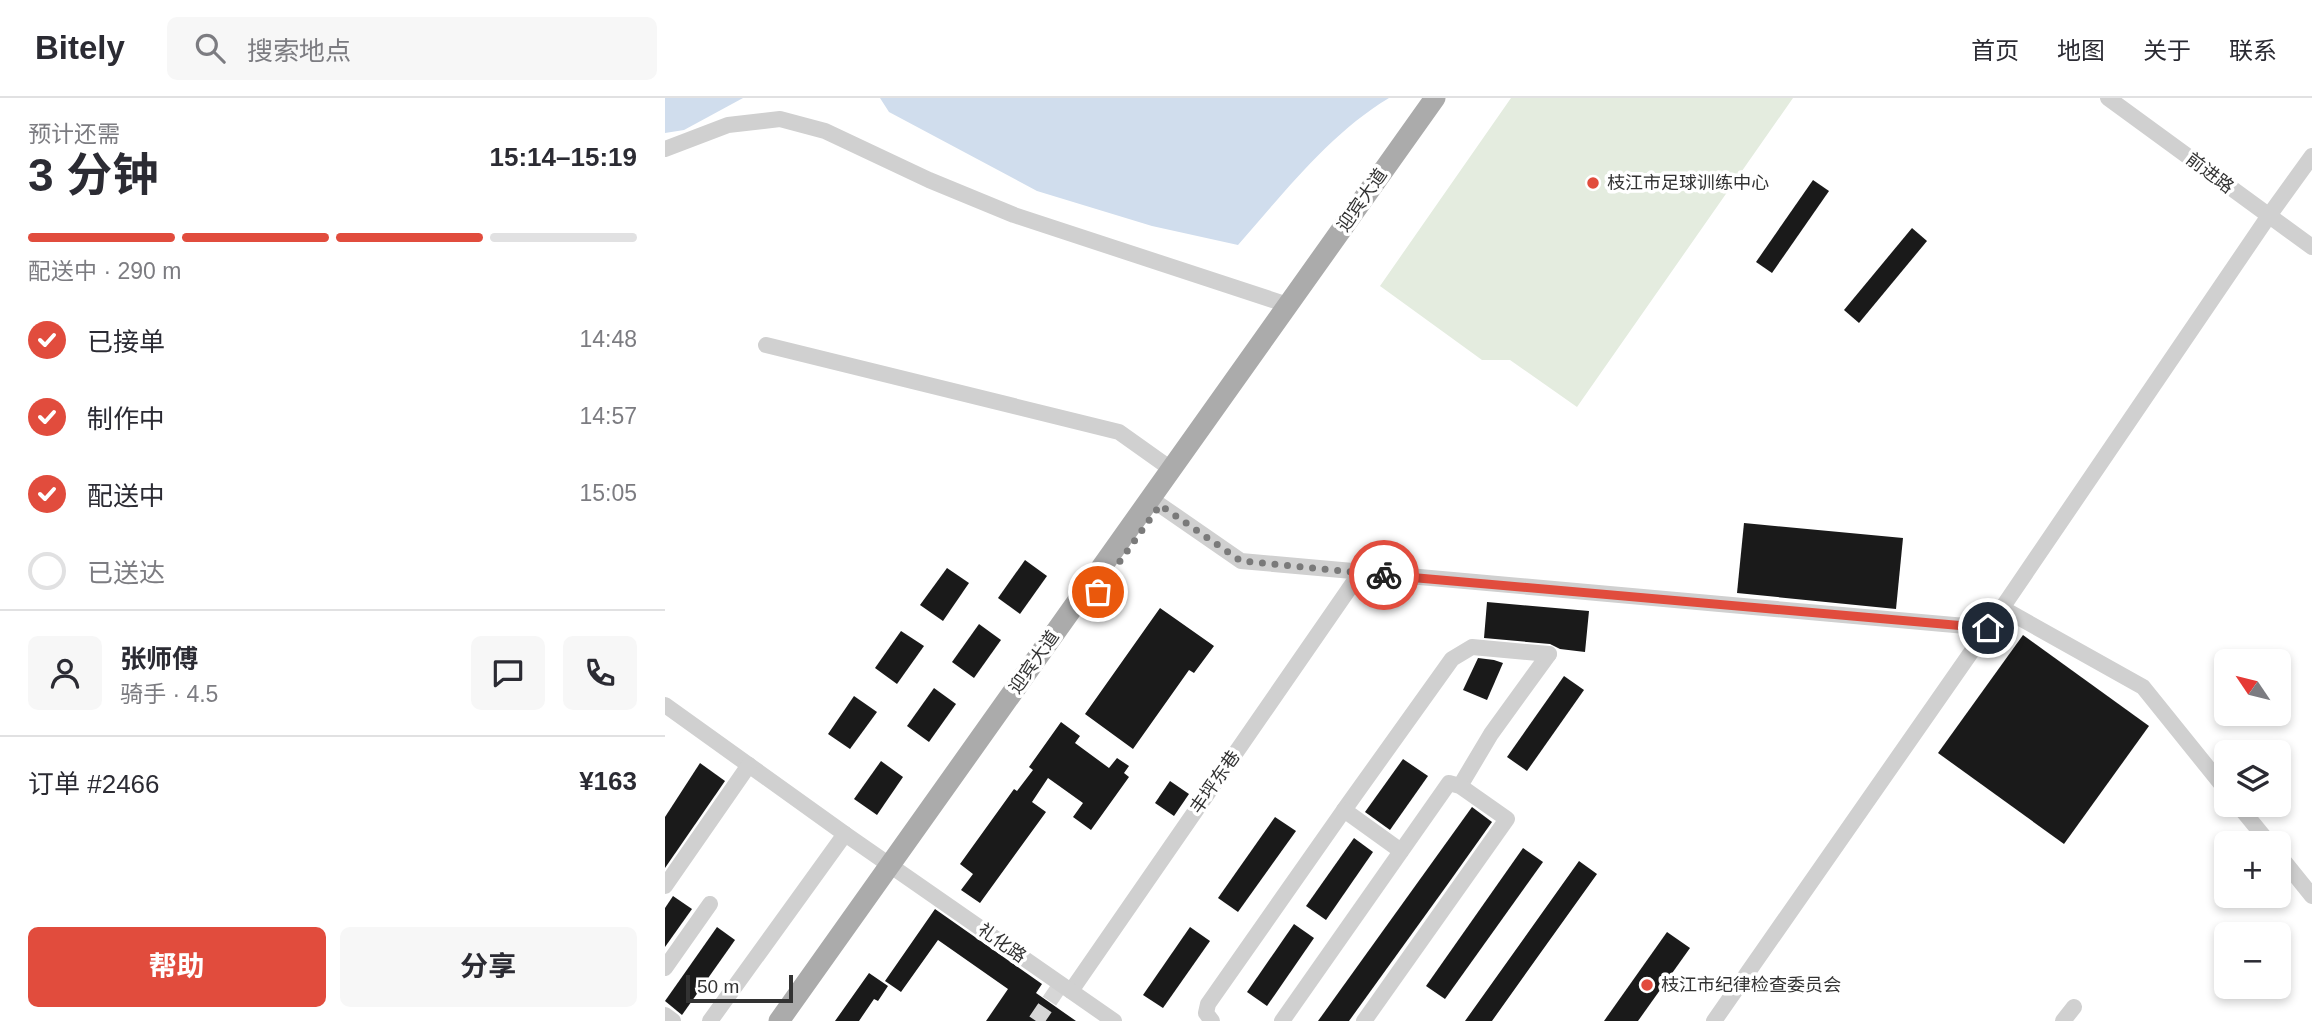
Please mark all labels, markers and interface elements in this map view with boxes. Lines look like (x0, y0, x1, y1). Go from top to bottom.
search box (167, 17, 657, 80)
text: Bitely (35, 29, 125, 66)
icon: search (191, 29, 229, 67)
text: 搜索地点 (247, 36, 351, 66)
text: 首页 (1971, 37, 2019, 64)
text: 地图 (2057, 37, 2105, 64)
text: 关于 (2143, 37, 2191, 64)
text: 联系 (2229, 37, 2277, 64)
text: 预计还需 (28, 121, 120, 147)
text: 15:14–15:19 (490, 142, 637, 172)
text: 3 分钟 (28, 149, 158, 201)
street label: 前进路 (2182, 149, 2238, 197)
street label: 迎宾大道 (1333, 165, 1391, 235)
place label: 枝江市足球训练中心 (1607, 173, 1769, 193)
marker: 枝江市足球训练中心 (1585, 175, 1601, 191)
text: 配送中 · 290 m (28, 258, 181, 284)
icon: check (28, 321, 66, 359)
text: 14:48 (579, 326, 637, 352)
text: 已接单 (87, 327, 165, 357)
icon: check (28, 398, 66, 436)
text: 14:57 (579, 403, 637, 429)
text: 制作中 (87, 404, 165, 434)
icon: check (28, 475, 66, 513)
text: 15:05 (579, 480, 637, 506)
text: 配送中 (87, 481, 165, 511)
courier (1349, 540, 1419, 610)
icon: bike (1365, 556, 1403, 594)
text: 已送达 (87, 558, 165, 588)
pin (1068, 562, 1128, 622)
icon: bag (1079, 573, 1117, 611)
pin (1958, 598, 2018, 658)
icon: home (1969, 609, 2007, 647)
street label: 迎宾大道 (1005, 627, 1063, 697)
button: person (28, 636, 102, 710)
button: chat (471, 636, 545, 710)
button: phone (563, 636, 637, 710)
text: 张师傅 (120, 644, 198, 674)
north arrow (2214, 649, 2291, 726)
map controls (2214, 649, 2291, 999)
text: 骑手 · 4.5 (120, 681, 218, 707)
button: layers (2214, 740, 2291, 817)
street label: 丰坪东巷 (1186, 747, 1244, 817)
text: ¥163 (579, 766, 637, 796)
text: 订单 #2466 (28, 769, 160, 799)
button: + (2214, 831, 2291, 908)
street label: 礼化路 (974, 919, 1030, 967)
button: − (2214, 922, 2291, 999)
button: 帮助 (28, 927, 326, 1007)
button: 分享 (340, 927, 637, 1007)
scale bar (686, 972, 793, 1004)
place label: 枝江市纪律检查委员会 (1661, 975, 1841, 995)
text: 50 m (697, 976, 739, 997)
marker: 枝江市纪律检查委员会 (1639, 977, 1655, 993)

